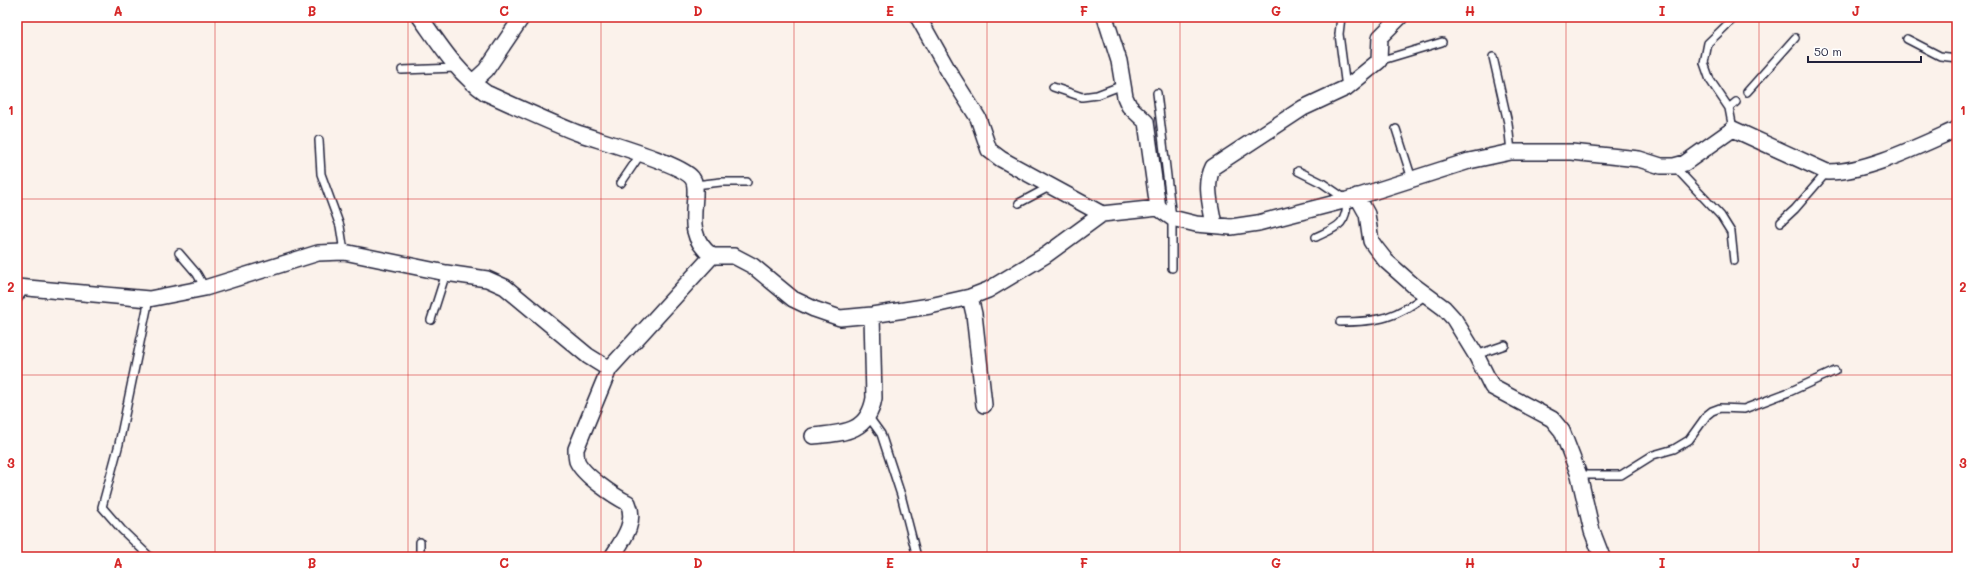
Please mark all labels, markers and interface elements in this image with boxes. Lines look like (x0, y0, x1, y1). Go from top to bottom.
text: A (113, 2, 123, 19)
text: B (308, 2, 317, 19)
text: C (499, 2, 509, 19)
text: D (693, 2, 703, 19)
text: E (886, 2, 894, 19)
text: F (1080, 2, 1088, 19)
text: G (1271, 2, 1281, 19)
text: H (1465, 2, 1475, 19)
text: I (1659, 2, 1666, 19)
text: J (1852, 2, 1860, 19)
scale bar (1808, 38, 1921, 64)
text: 50 m (1814, 43, 1842, 59)
text: 1 (8, 101, 14, 118)
text: 1 (1960, 101, 1966, 118)
text: 2 (7, 278, 15, 295)
text: 2 (1959, 278, 1967, 295)
text: 3 (7, 454, 15, 471)
text: 3 (1959, 454, 1967, 471)
text: A (113, 554, 123, 571)
text: B (308, 554, 317, 571)
text: C (499, 554, 509, 571)
text: D (693, 554, 703, 571)
text: E (886, 554, 894, 571)
text: F (1080, 554, 1088, 571)
text: G (1271, 554, 1281, 571)
text: H (1465, 554, 1475, 571)
text: I (1659, 554, 1666, 571)
text: J (1852, 554, 1860, 571)

